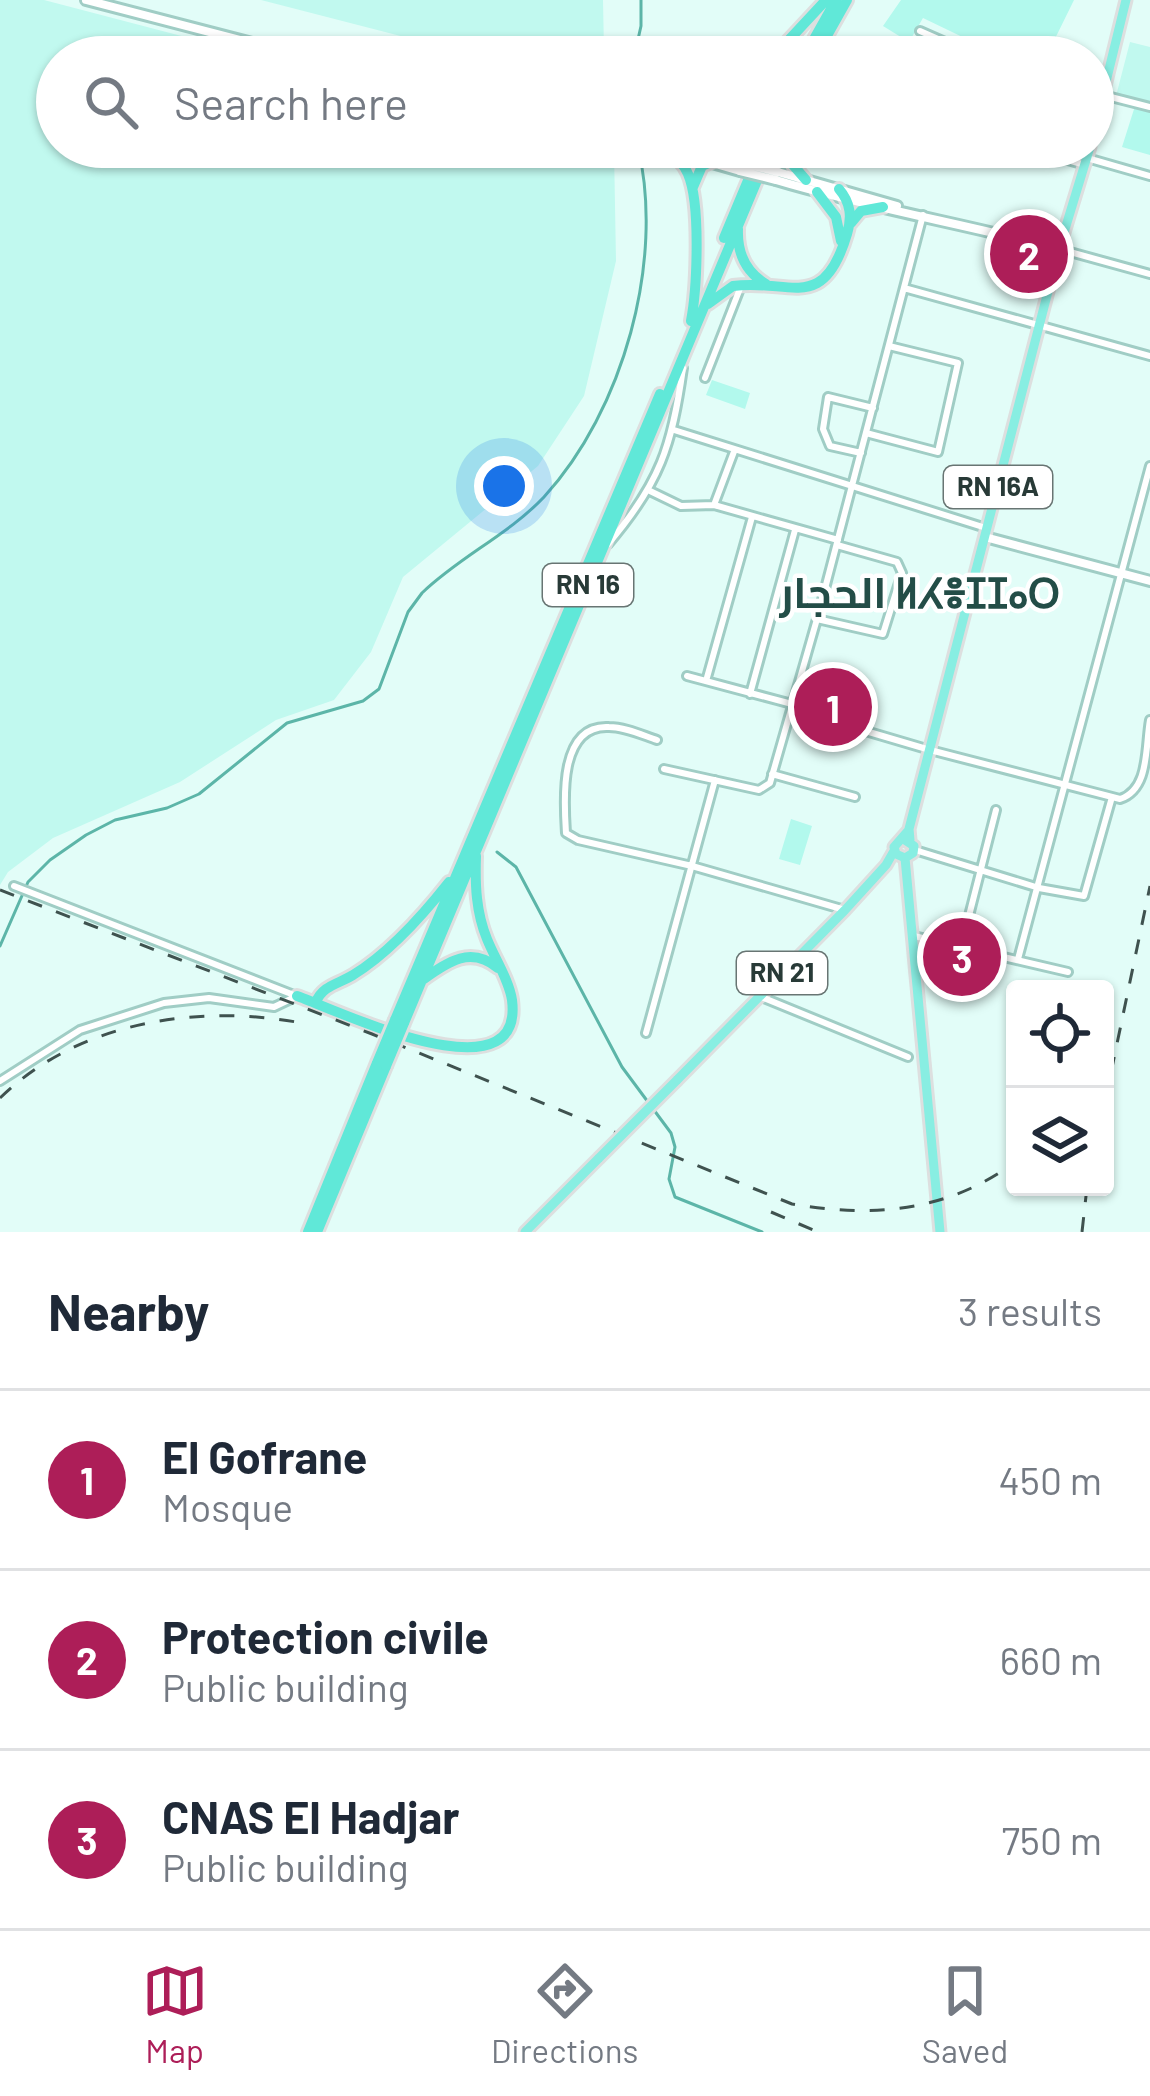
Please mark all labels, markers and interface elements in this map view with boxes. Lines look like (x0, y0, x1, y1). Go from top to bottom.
search box (36, 36, 1114, 168)
icon: search (78, 69, 144, 135)
text: Search here (174, 75, 408, 129)
pin: 2 (990, 209, 1068, 299)
your location (474, 456, 534, 516)
road number: RN 16A (944, 466, 1052, 508)
road number: RN 16 (543, 564, 633, 606)
district label: الحجار ⵍⵃⴻⵊⵊⴰⵔ (779, 566, 1060, 618)
pin: 1 (794, 662, 872, 752)
pin: 3 (923, 912, 1001, 1002)
road number: RN 21 (737, 952, 827, 994)
map controls (1006, 980, 1114, 1196)
button: locate (1006, 980, 1114, 1088)
button: layers (1006, 1088, 1114, 1196)
text: Nearby (48, 1280, 209, 1341)
text: 3 results (958, 1287, 1102, 1334)
text: El Gofrane (162, 1429, 367, 1483)
text: 1 (80, 1456, 94, 1503)
text: 450 m (998, 1456, 1102, 1503)
text: Mosque (162, 1483, 293, 1530)
text: Protection civile (162, 1609, 489, 1663)
text: 2 (76, 1636, 98, 1683)
text: 660 m (1000, 1636, 1102, 1683)
text: Public building (162, 1663, 409, 1710)
text: CNAS El Hadjar (162, 1789, 459, 1843)
text: 3 (76, 1816, 98, 1863)
text: 750 m (1001, 1816, 1102, 1863)
text: Public building (162, 1843, 409, 1890)
tab: Map (142, 1958, 208, 2070)
tab: Directions (491, 1958, 638, 2070)
tab: Saved (922, 1958, 1008, 2070)

